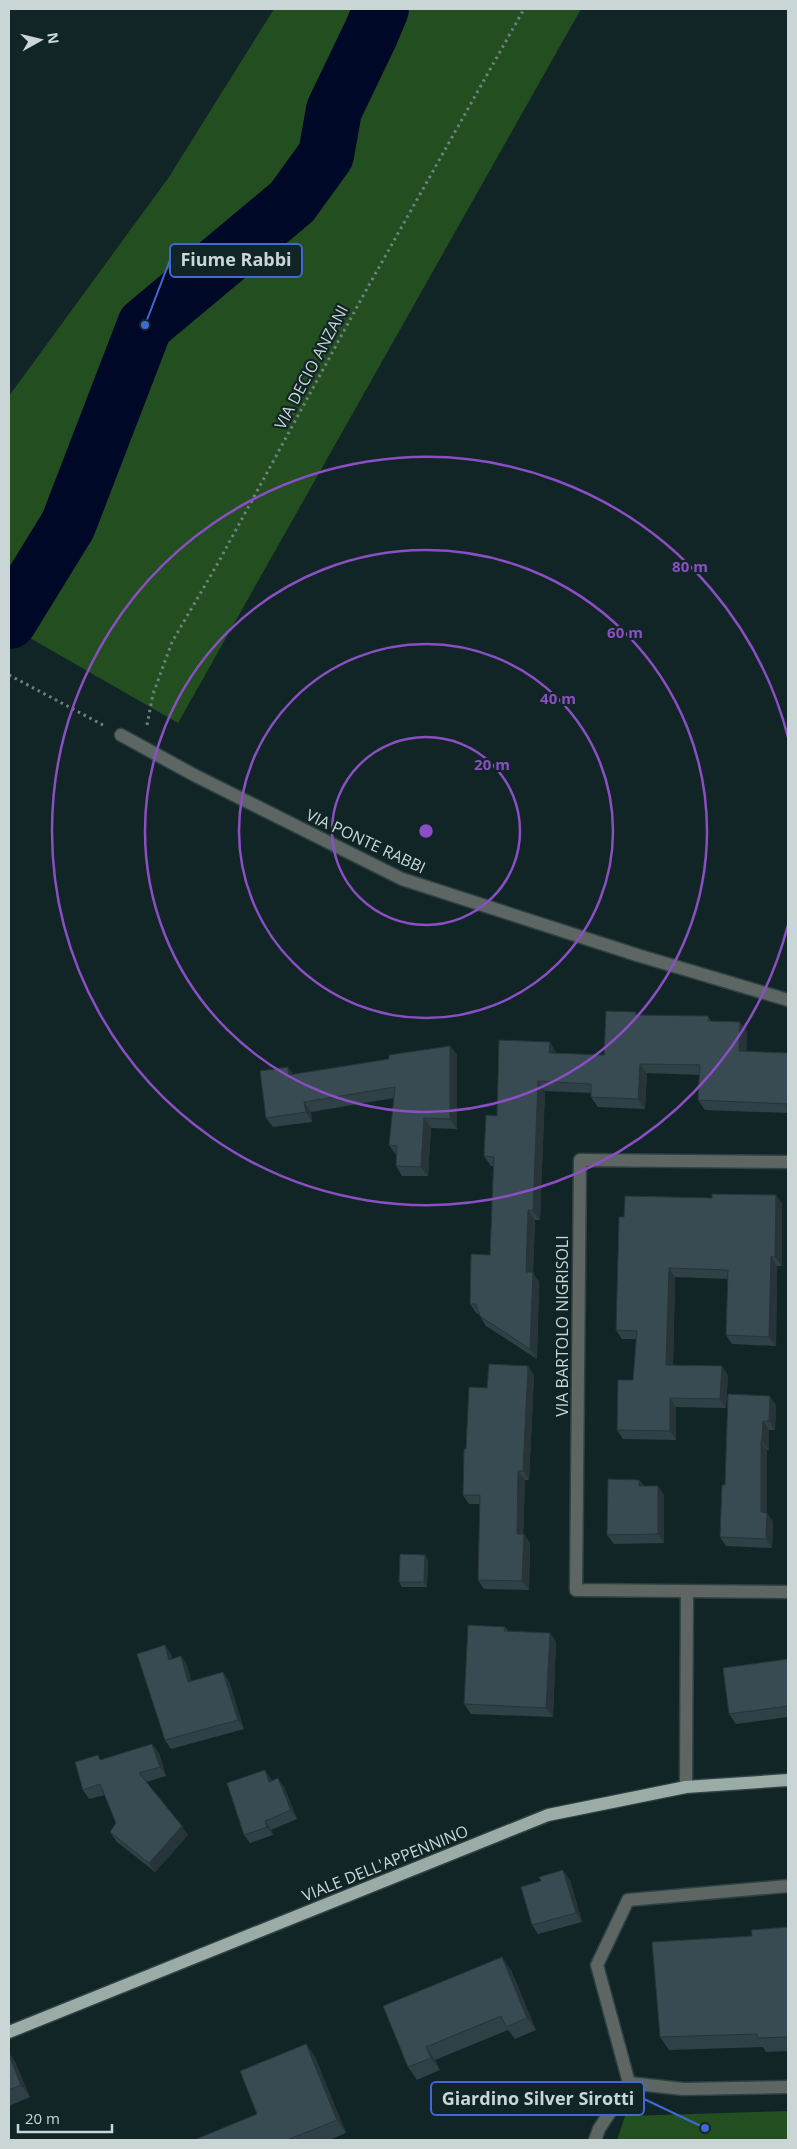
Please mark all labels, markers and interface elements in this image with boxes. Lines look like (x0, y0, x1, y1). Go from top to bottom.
north arrow (15, 15, 65, 65)
text: N (43, 31, 64, 45)
callout: Fiume Rabbi (170, 244, 302, 277)
text: Fiume Rabbi (180, 247, 292, 271)
street label: VIA DECIO ANZANI (269, 301, 353, 433)
text: 80 m (672, 556, 708, 576)
text: 60 m (607, 622, 643, 642)
text: 40 m (540, 688, 576, 708)
text: 20 m (474, 754, 510, 774)
street label: VIA PONTE RABBI (303, 804, 429, 878)
centre of rings (417, 822, 435, 840)
street label: VIA BARTOLO NIGRISOLI (551, 1235, 573, 1417)
street label: VIALE DELL'APPENNINO (299, 1820, 471, 1906)
callout: Giardino Silver Sirotti (431, 2082, 644, 2115)
text: Giardino Silver Sirotti (442, 2086, 634, 2110)
scale bar (18, 2102, 111, 2134)
text: 20 m (25, 2108, 60, 2128)

